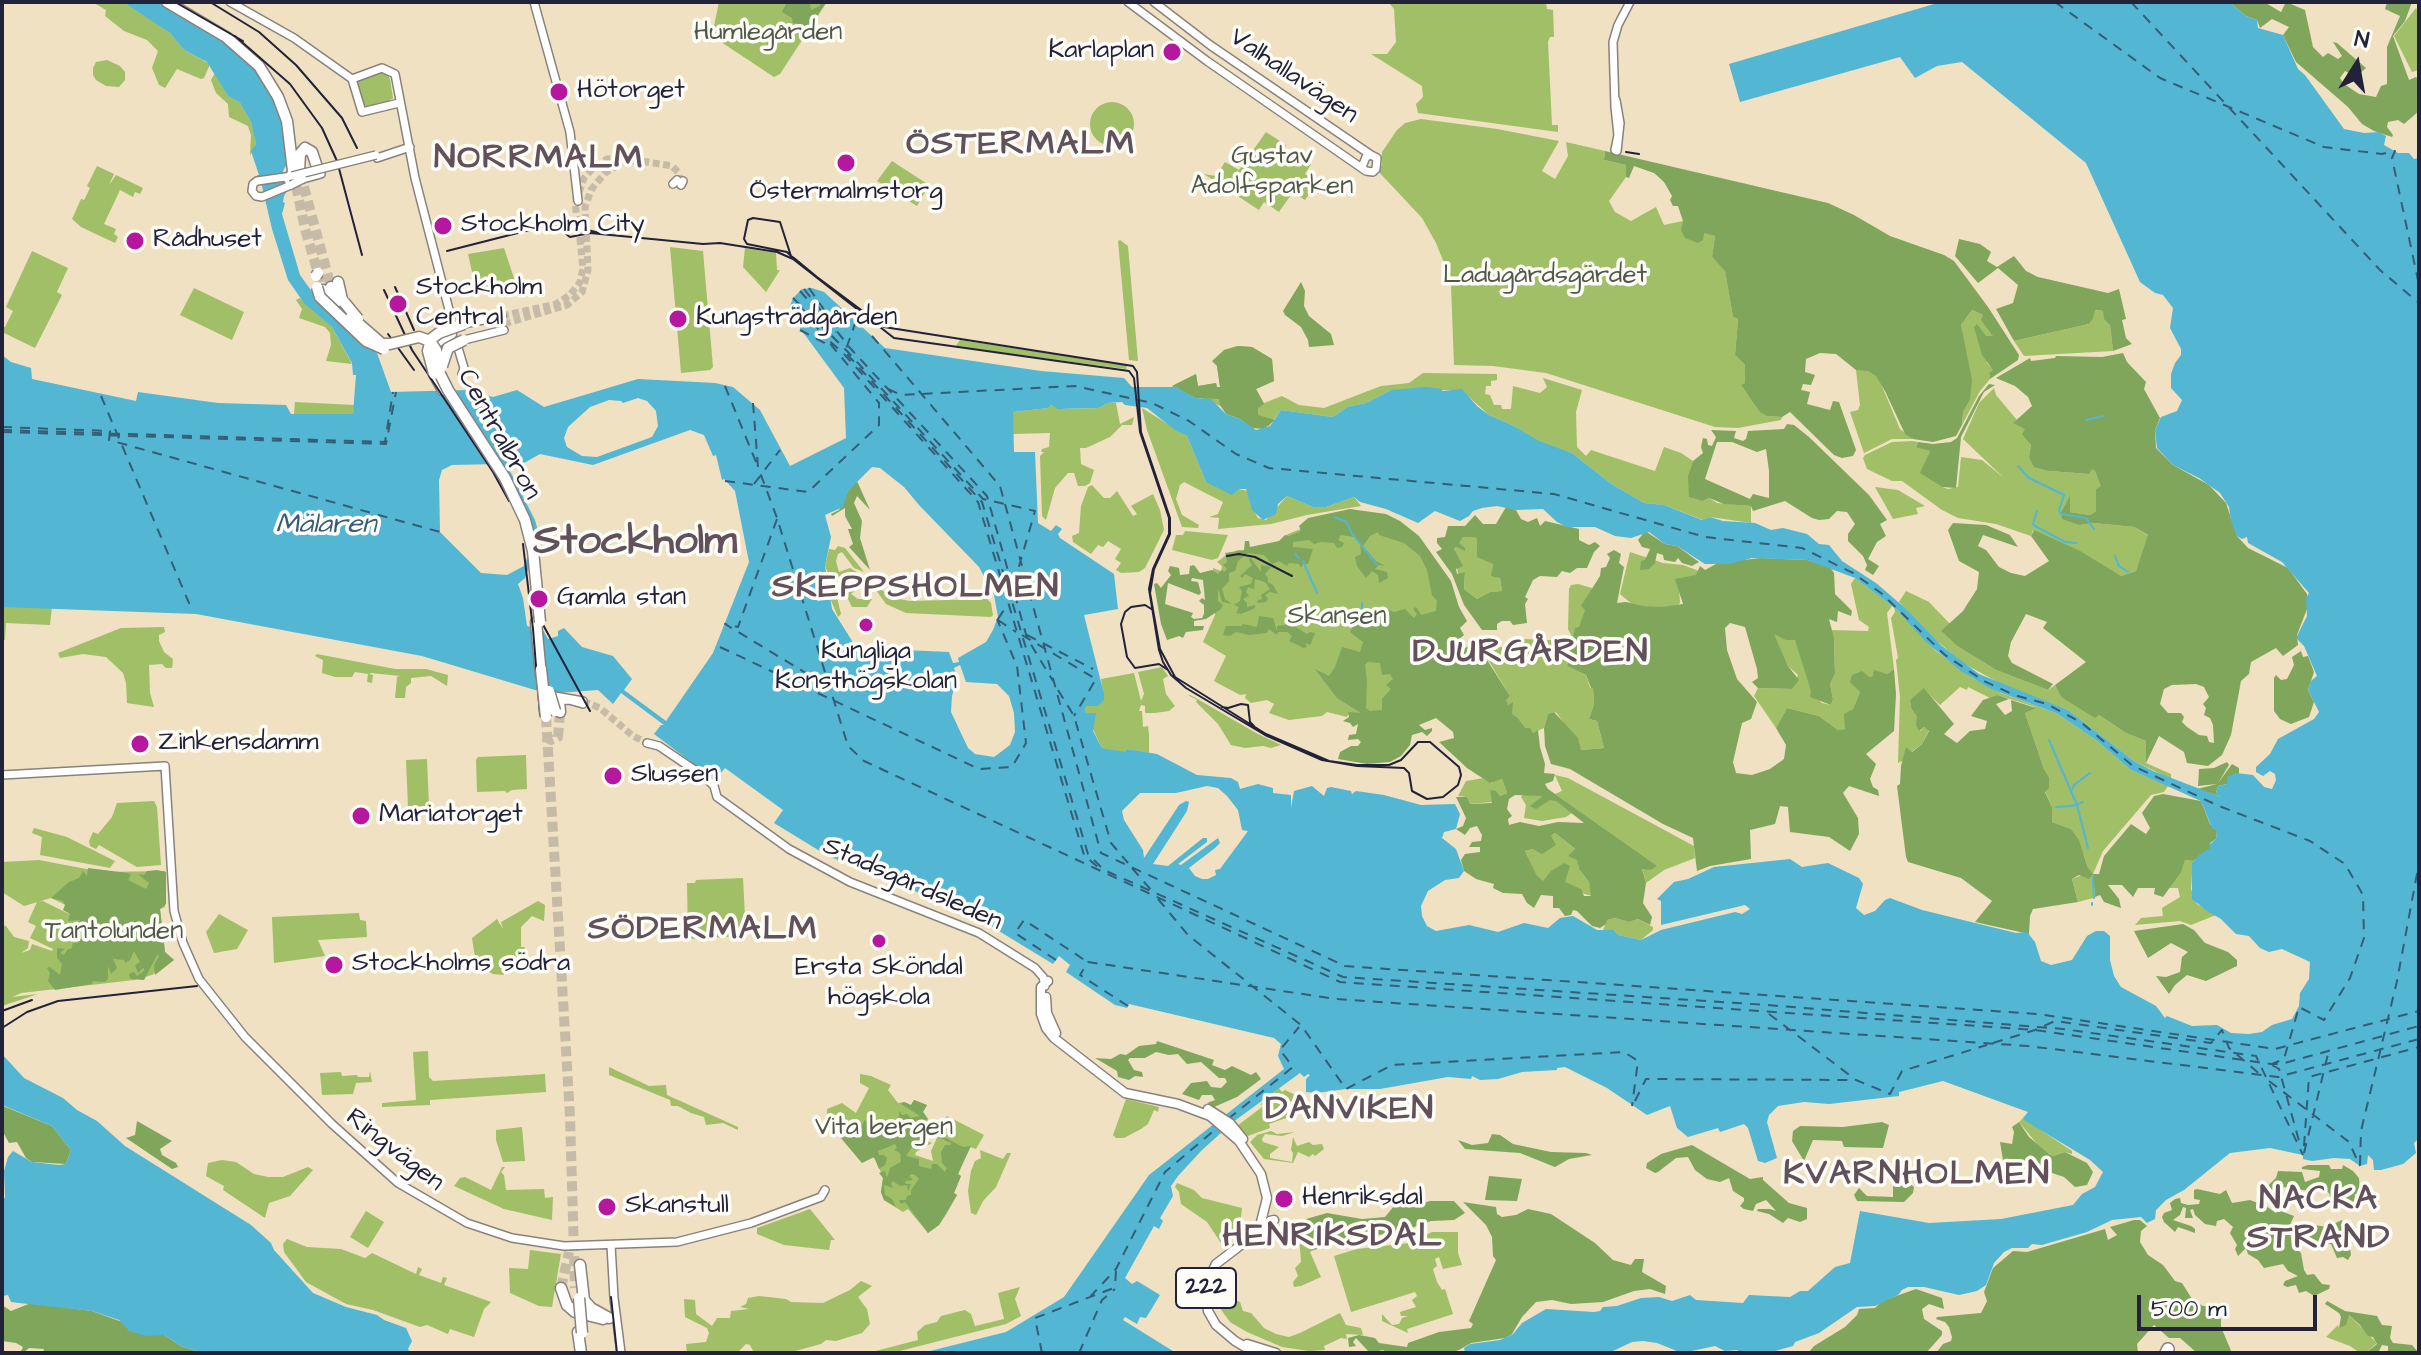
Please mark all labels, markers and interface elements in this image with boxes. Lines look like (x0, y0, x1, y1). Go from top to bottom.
park label: Humlegården (694, 18, 842, 50)
street label: Valhallavägen (1223, 23, 1363, 131)
text: N (2352, 23, 2371, 56)
north arrow (2317, 24, 2397, 104)
place label: Karlaplan (1049, 36, 1154, 68)
marker: Karlaplan (1161, 41, 1183, 63)
place label: Hötorget (577, 76, 685, 108)
marker: Hötorget (548, 81, 570, 103)
district label: ÖSTERMALM (906, 126, 1136, 166)
district label: NORRMALM (434, 140, 644, 180)
park label: Gustav Adolfsparken (1191, 142, 1353, 204)
marker: Östermalmstorg (835, 152, 857, 174)
place label: Östermalmstorg (749, 177, 943, 209)
place label: Stockholm City (461, 210, 645, 242)
marker: Stockholm City (432, 215, 454, 237)
place label: Rådhuset (153, 225, 262, 257)
marker: Rådhuset (124, 230, 146, 252)
park label: Ladugårdsgärdet (1443, 261, 1647, 293)
place label: Stockholm Central (416, 273, 542, 334)
marker: Stockholm Central (387, 293, 409, 315)
place label: Kungsträdgården (696, 303, 897, 335)
marker: Kungsträdgården (667, 308, 689, 330)
street label: Centralbron (449, 364, 547, 506)
water label: Mälaren (276, 509, 376, 543)
district label: Stockholm (533, 519, 737, 569)
district label: SKEPPSHOLMEN (772, 569, 1060, 609)
place label: Gamla stan (557, 583, 686, 615)
marker: Gamla stan (528, 588, 550, 610)
park label: Skansen (1287, 602, 1387, 634)
marker: Kungliga Konsthögskolan (857, 616, 875, 634)
district label: DJURGÅRDEN (1413, 634, 1649, 674)
place label: Kungliga Konsthögskolan (775, 637, 957, 698)
place label: Zinkensdamm (158, 728, 318, 760)
marker: Zinkensdamm (129, 733, 151, 755)
place label: Slussen (631, 760, 718, 792)
marker: Slussen (602, 765, 624, 787)
place label: Mariatorget (379, 800, 523, 832)
marker: Mariatorget (350, 805, 372, 827)
street label: Stadsgårdsleden (818, 832, 1006, 938)
district label: SÖDERMALM (588, 911, 818, 951)
park label: Tantolunden (45, 917, 183, 949)
marker: Ersta Sköndal högskola (870, 932, 888, 950)
place label: Stockholms södra (352, 949, 570, 981)
place label: Ersta Sköndal högskola (795, 953, 963, 1014)
marker: Stockholms södra (323, 954, 345, 976)
district label: DANVIKEN (1265, 1091, 1435, 1131)
street label: Ringvägen (339, 1103, 449, 1199)
park label: Vita bergen (815, 1113, 953, 1145)
district label: KVARNHOLMEN (1783, 1156, 2051, 1196)
district label: NACKA STRAND (2247, 1181, 2391, 1260)
place label: Henriksdal (1302, 1183, 1423, 1215)
marker: Henriksdal (1273, 1188, 1295, 1210)
place label: Skanstull (625, 1191, 729, 1223)
marker: Skanstull (596, 1196, 618, 1218)
district label: HENRIKSDAL (1222, 1218, 1444, 1258)
road number: 222 (1176, 1268, 1236, 1308)
scale bar (2141, 1279, 2321, 1329)
text: 500 m (2151, 1292, 2227, 1326)

